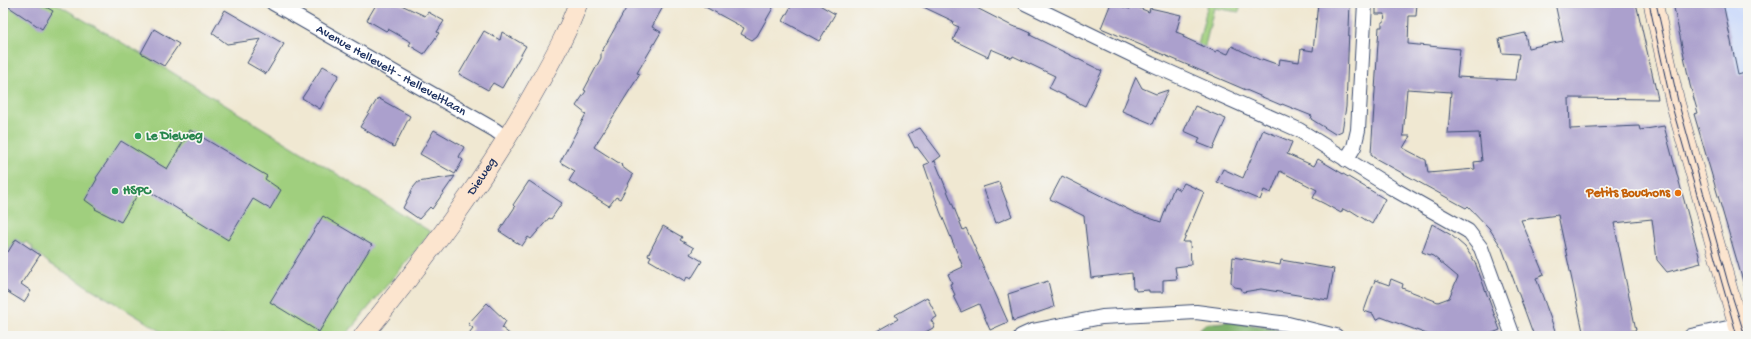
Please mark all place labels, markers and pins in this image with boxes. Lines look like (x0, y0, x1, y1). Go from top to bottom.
place label: Le Dieweg (146, 129, 203, 144)
marker: Le Dieweg (133, 131, 143, 141)
place label: HSPC (123, 184, 153, 199)
marker: HSPC (110, 186, 120, 196)
place label: Petits Bouchons (1585, 186, 1671, 201)
marker: Petits Bouchons (1673, 188, 1683, 198)

